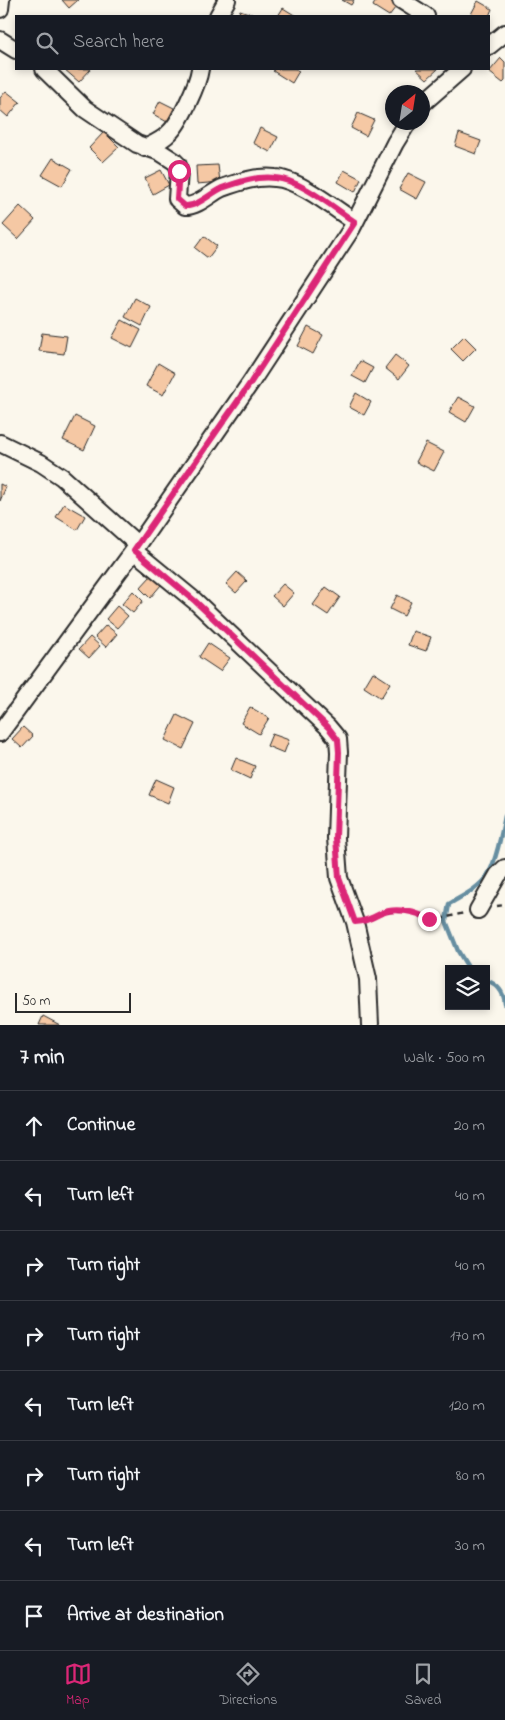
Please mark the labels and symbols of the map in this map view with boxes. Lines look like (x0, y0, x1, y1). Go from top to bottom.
north arrow (385, 85, 430, 130)
route start (168, 160, 191, 183)
route end (418, 908, 441, 931)
scale bar (15, 990, 131, 1013)

